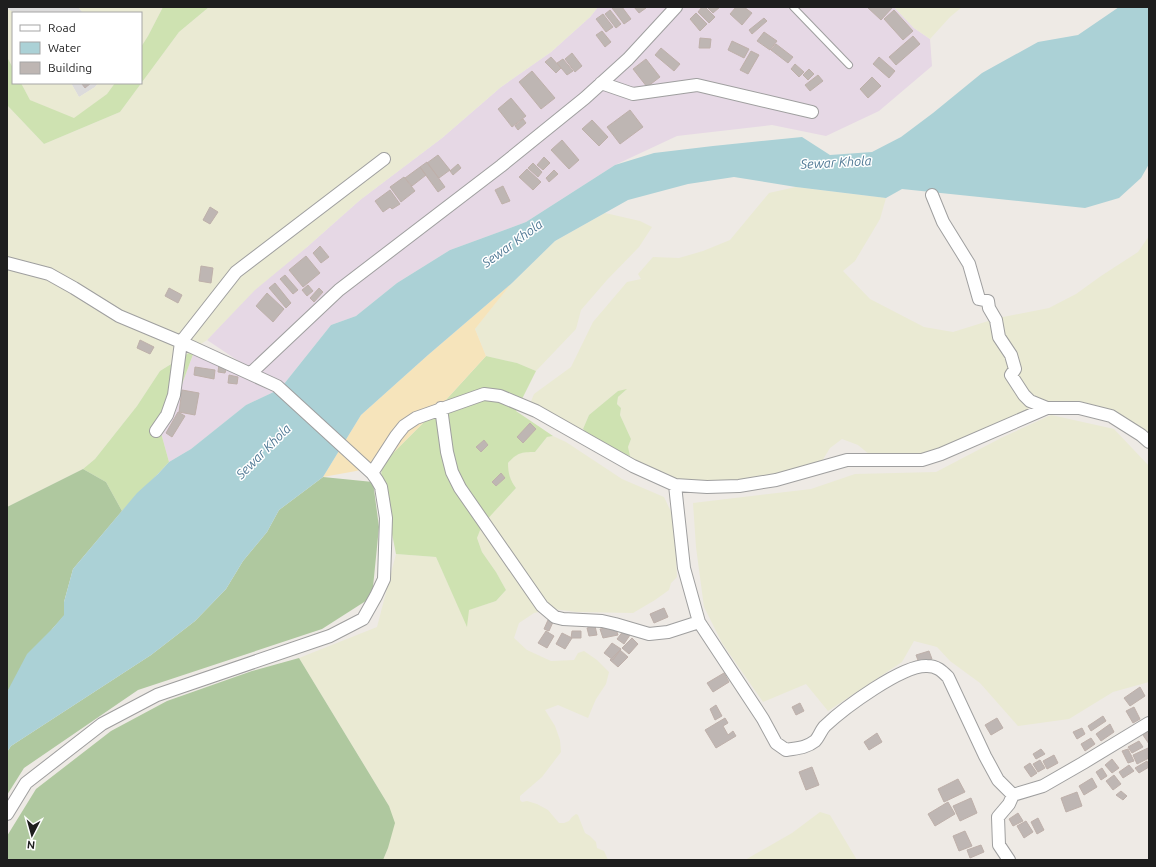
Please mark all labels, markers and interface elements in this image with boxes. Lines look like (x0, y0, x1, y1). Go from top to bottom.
legend (12, 12, 142, 84)
text: Road (48, 21, 76, 34)
text: Water (48, 41, 81, 54)
text: Building (48, 61, 92, 74)
water label: Sewar Khola (799, 153, 872, 171)
water label: Sewar Khola (478, 216, 545, 270)
water label: Sewar Khola (232, 421, 293, 482)
north arrow (12, 815, 52, 855)
text: N (26, 839, 36, 851)

